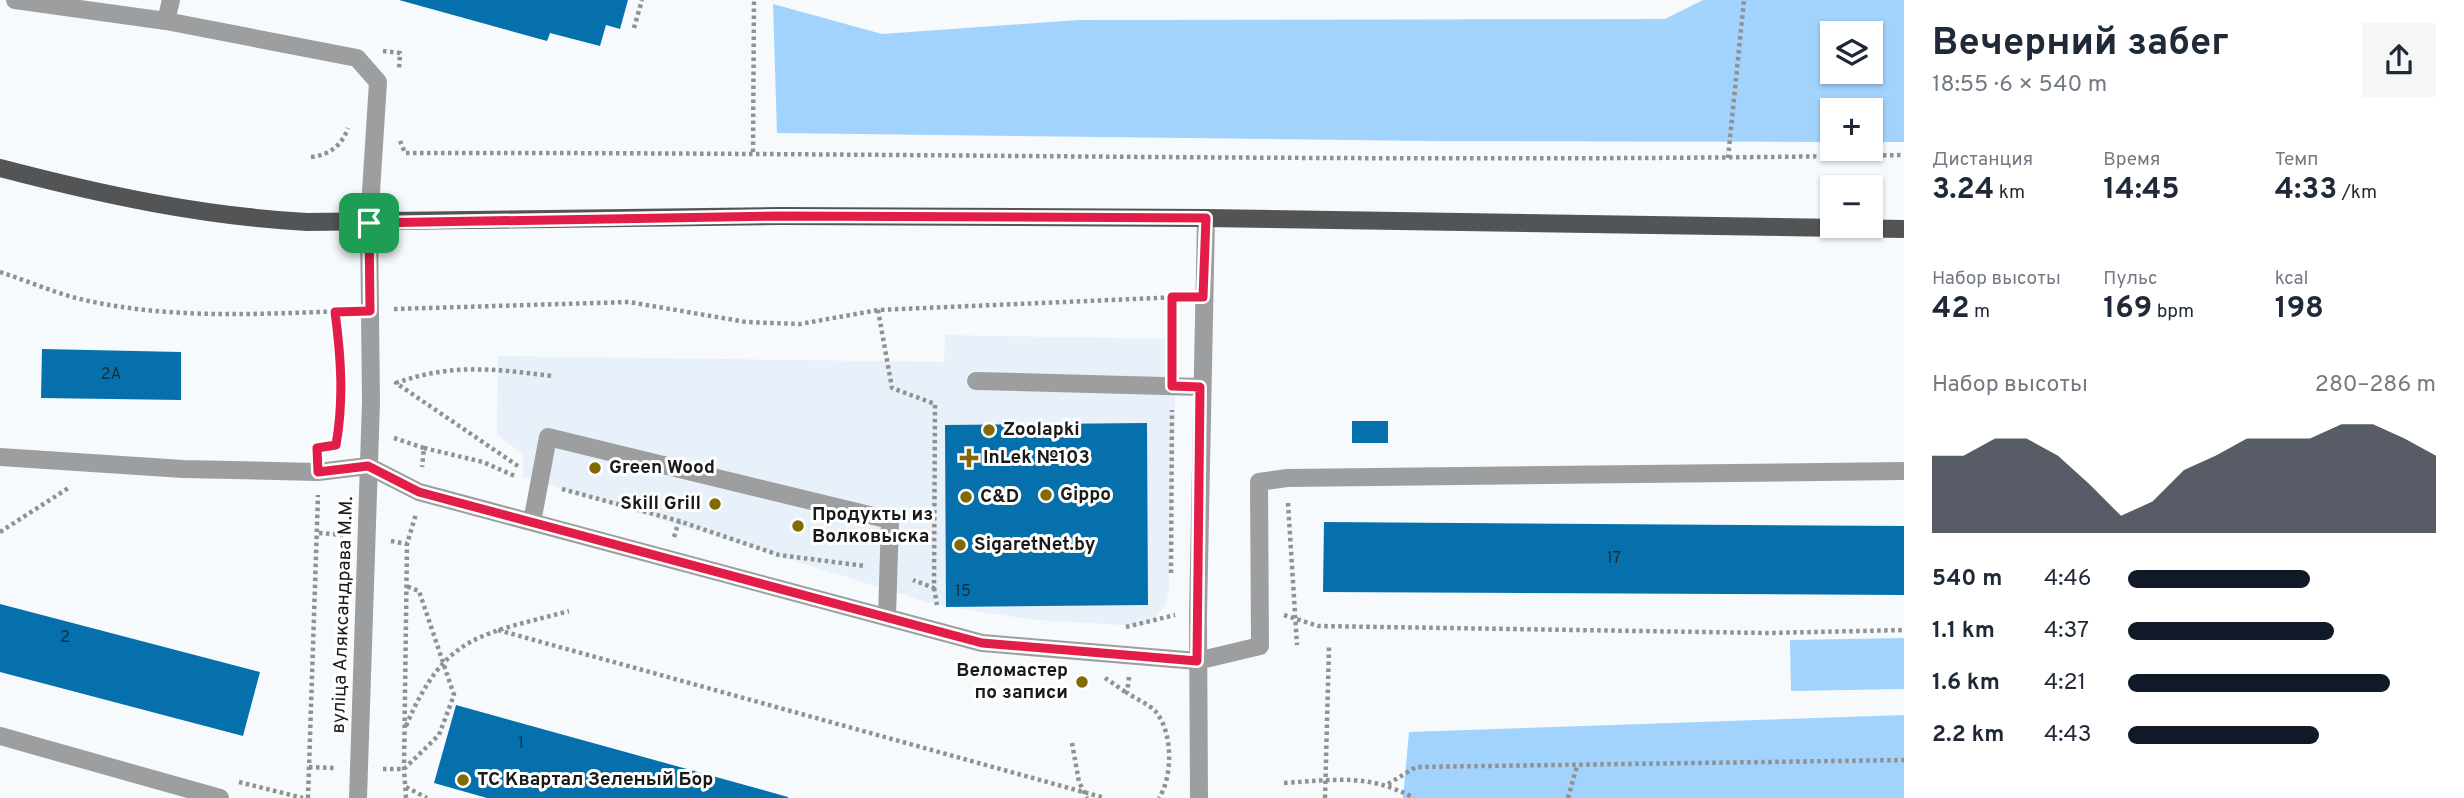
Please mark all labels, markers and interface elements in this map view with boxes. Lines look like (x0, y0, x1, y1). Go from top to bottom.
text: Вечерний забег (1932, 20, 2229, 69)
map controls (1820, 21, 1883, 238)
button: layers (1820, 21, 1883, 84)
button: share (2362, 23, 2436, 97)
text: 18:55 · 6 × 540 m (1932, 71, 2107, 100)
button: + (1820, 98, 1883, 161)
text: Дистанция (1932, 148, 2033, 172)
text: Время (2103, 148, 2160, 172)
text: Темп (2275, 148, 2318, 172)
text: 3.24 (1932, 172, 1994, 209)
text: 14:45 (2103, 172, 2180, 209)
text: 4:33 (2275, 172, 2337, 209)
button: − (1820, 175, 1883, 238)
text: km (1994, 181, 2025, 205)
text: /km (2337, 181, 2377, 205)
pin (339, 193, 399, 253)
icon: arrive (350, 204, 388, 242)
text: Набор высоты (1932, 267, 2061, 291)
text: Пульс (2103, 267, 2157, 291)
text: kcal (2275, 267, 2308, 291)
text: 42 (1932, 291, 1970, 328)
text: 169 (2103, 291, 2152, 328)
text: 198 (2275, 291, 2324, 328)
text: m (1970, 300, 1990, 324)
text: bpm (2152, 300, 2194, 324)
house number: 2А (101, 365, 121, 385)
text: Набор высоты (1932, 371, 2088, 400)
text: 280–286 m (2315, 371, 2436, 400)
place label: Zoolapki (1003, 418, 1080, 442)
marker: Zoolapki (981, 422, 997, 438)
place label: InLek №103 (983, 446, 1090, 470)
marker: InLek №103 (961, 450, 977, 466)
place label: Green Wood (609, 456, 715, 480)
marker: Green Wood (587, 460, 603, 476)
place label: Gippo (1060, 483, 1111, 507)
place label: C&D (980, 485, 1019, 509)
marker: Gippo (1038, 487, 1054, 503)
marker: C&D (958, 489, 974, 505)
place label: Skill Grill (620, 492, 701, 516)
street label: вуліца Аляксандрава М.М. (327, 496, 359, 734)
marker: Skill Grill (707, 496, 723, 512)
place label: Продукты из Волковыска (812, 503, 933, 549)
marker: Продукты из Волковыска (790, 518, 806, 534)
place label: SigaretNet.by (974, 533, 1096, 557)
marker: SigaretNet.by (952, 537, 968, 553)
house number: 17 (1607, 549, 1621, 569)
text: 540 m (1932, 565, 2002, 594)
text: 4:46 (2044, 565, 2091, 594)
house number: 15 (955, 582, 971, 602)
text: 1.1 km (1932, 617, 1995, 646)
text: 4:37 (2044, 617, 2089, 646)
house number: 2 (60, 628, 70, 648)
place label: Веломастер по записи (956, 659, 1068, 705)
text: 1.6 km (1932, 669, 2000, 698)
text: 4:21 (2044, 669, 2086, 698)
marker: Веломастер по записи (1074, 674, 1090, 690)
text: 2.2 km (1932, 721, 2005, 750)
text: 4:43 (2044, 721, 2092, 750)
house number: 1 (518, 734, 524, 754)
place label: ТС Квартал Зеленый Бор (477, 768, 713, 792)
marker: ТС Квартал Зеленый Бор (455, 772, 471, 788)

